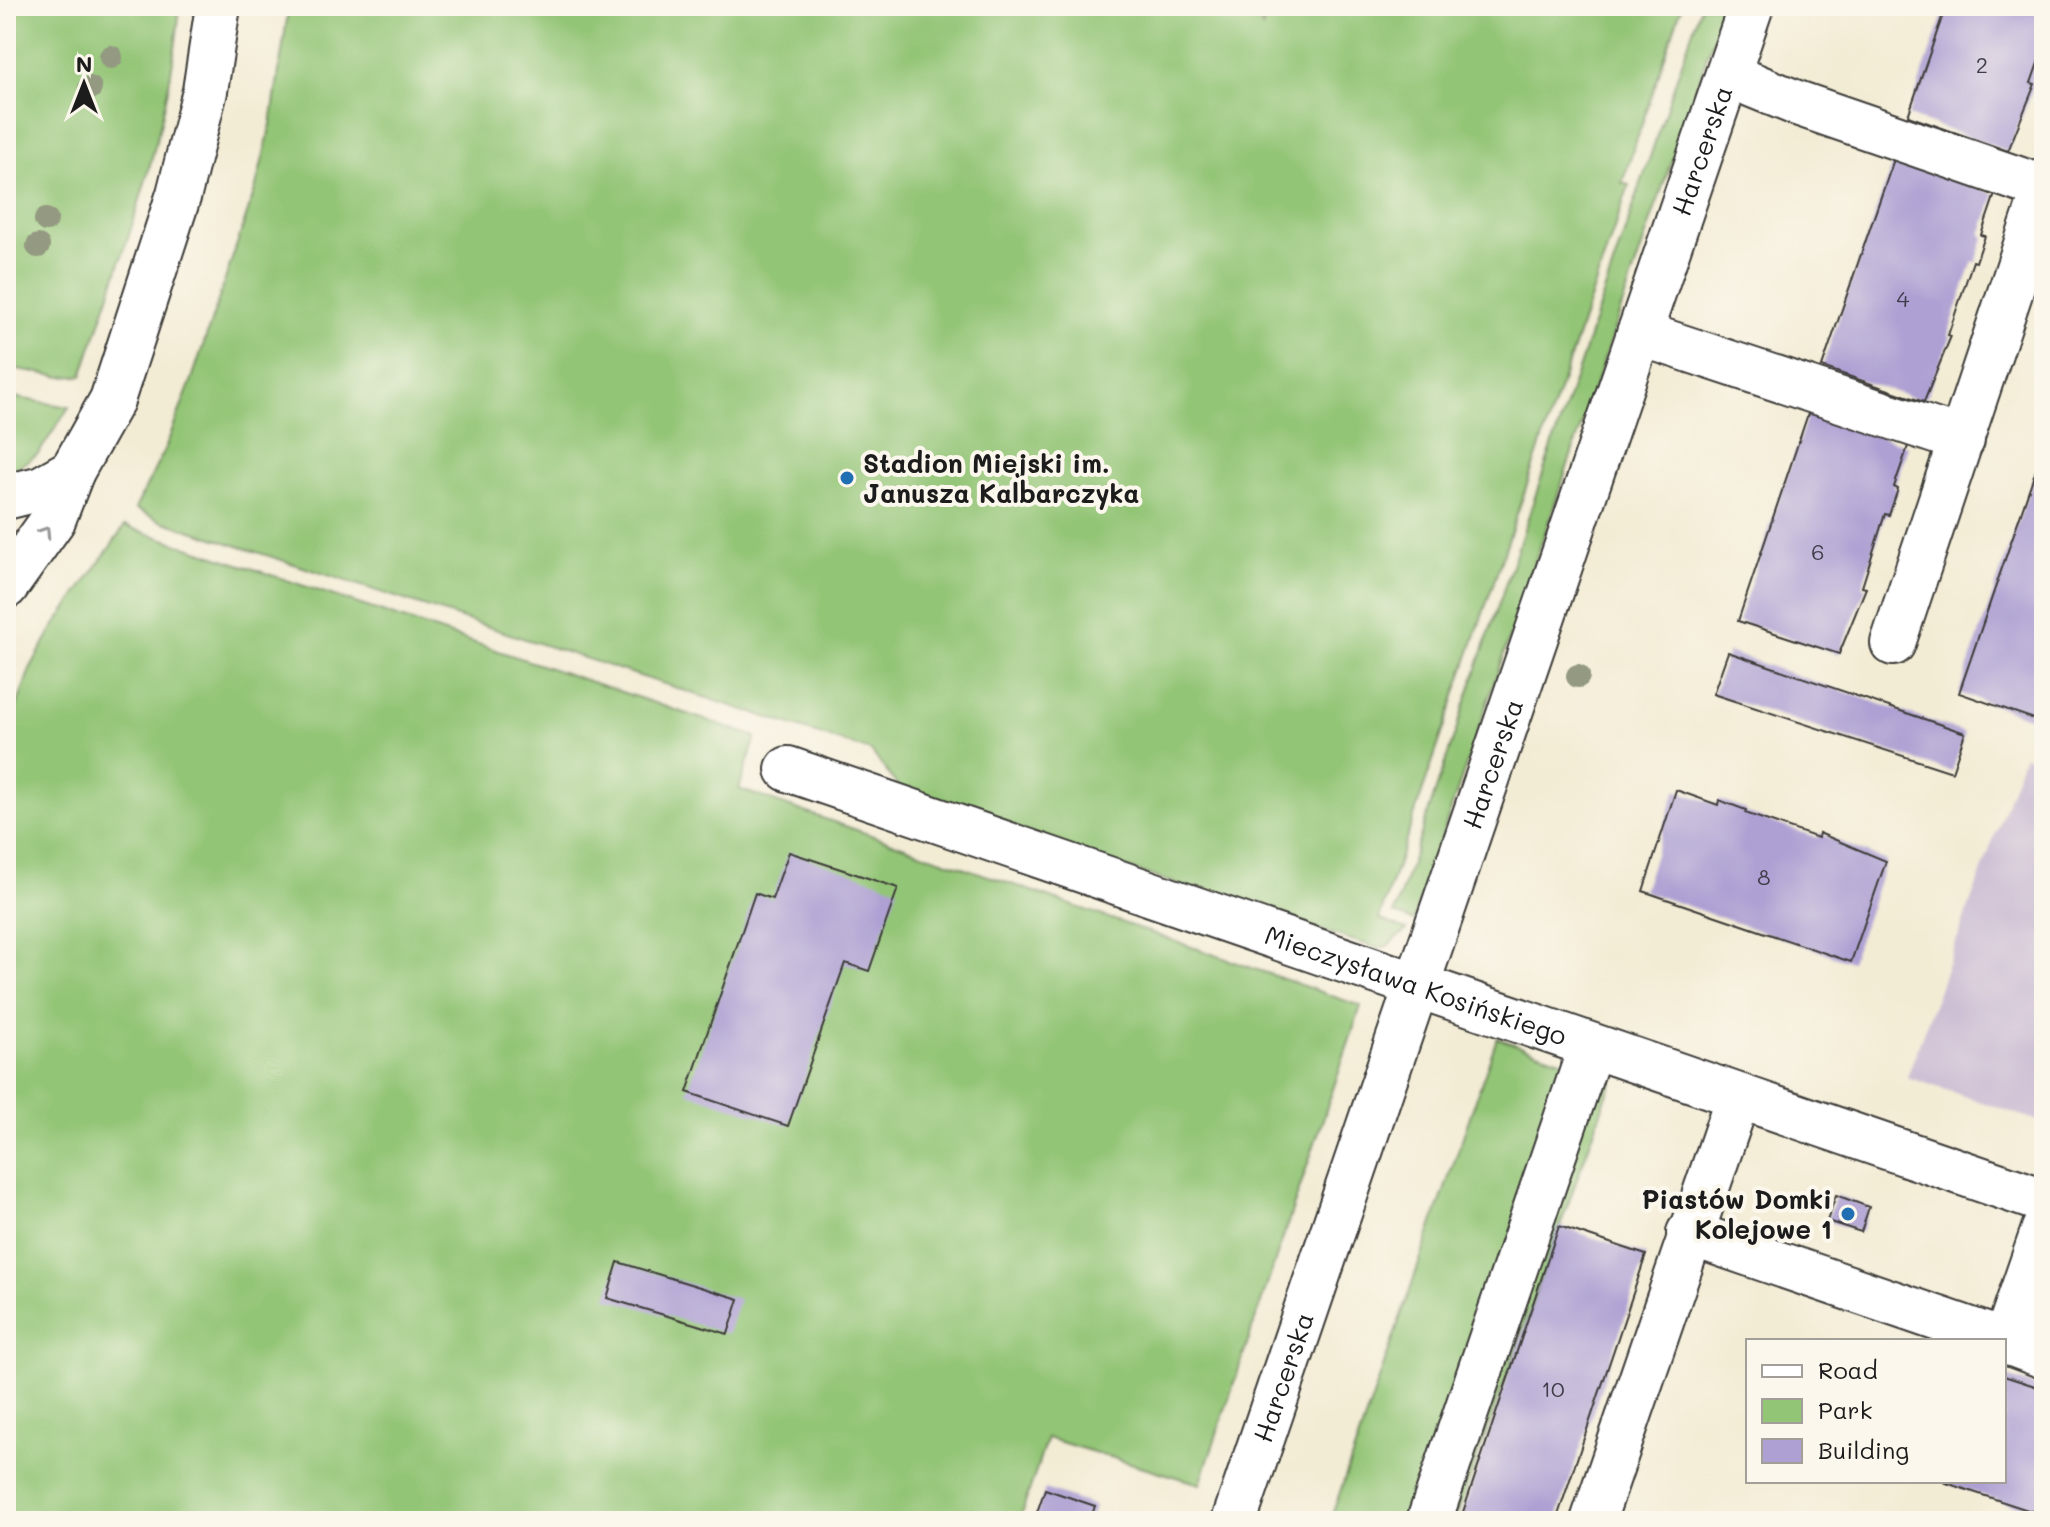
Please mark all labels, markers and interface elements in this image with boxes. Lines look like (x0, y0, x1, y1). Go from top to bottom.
north arrow (44, 44, 124, 124)
text: N (76, 49, 92, 78)
house number: 2 (1976, 50, 1988, 79)
street label: Harcerska (1664, 81, 1740, 220)
house number: 4 (1897, 284, 1910, 313)
place label: Stadion Miejski im. Janusza Kalbarczyka (863, 446, 1139, 510)
marker: Stadion Miejski im. Janusza Kalbarczyka (838, 469, 856, 487)
one-way arrow (36, 526, 51, 540)
house number: 6 (1811, 537, 1825, 566)
street label: Harcerska (1454, 695, 1530, 833)
house number: 8 (1757, 862, 1771, 891)
street label: Mieczysława Kosińskiego (1260, 917, 1571, 1053)
place label: Piastów Domki Kolejowe 1 (1642, 1182, 1832, 1246)
marker: Piastów Domki Kolejowe 1 (1839, 1205, 1857, 1223)
street label: Harcerska (1245, 1308, 1321, 1446)
legend (1746, 1339, 2006, 1483)
text: Road (1818, 1354, 1878, 1385)
house number: 10 (1541, 1374, 1565, 1403)
text: Park (1818, 1394, 1872, 1425)
text: Building (1818, 1434, 1909, 1465)

